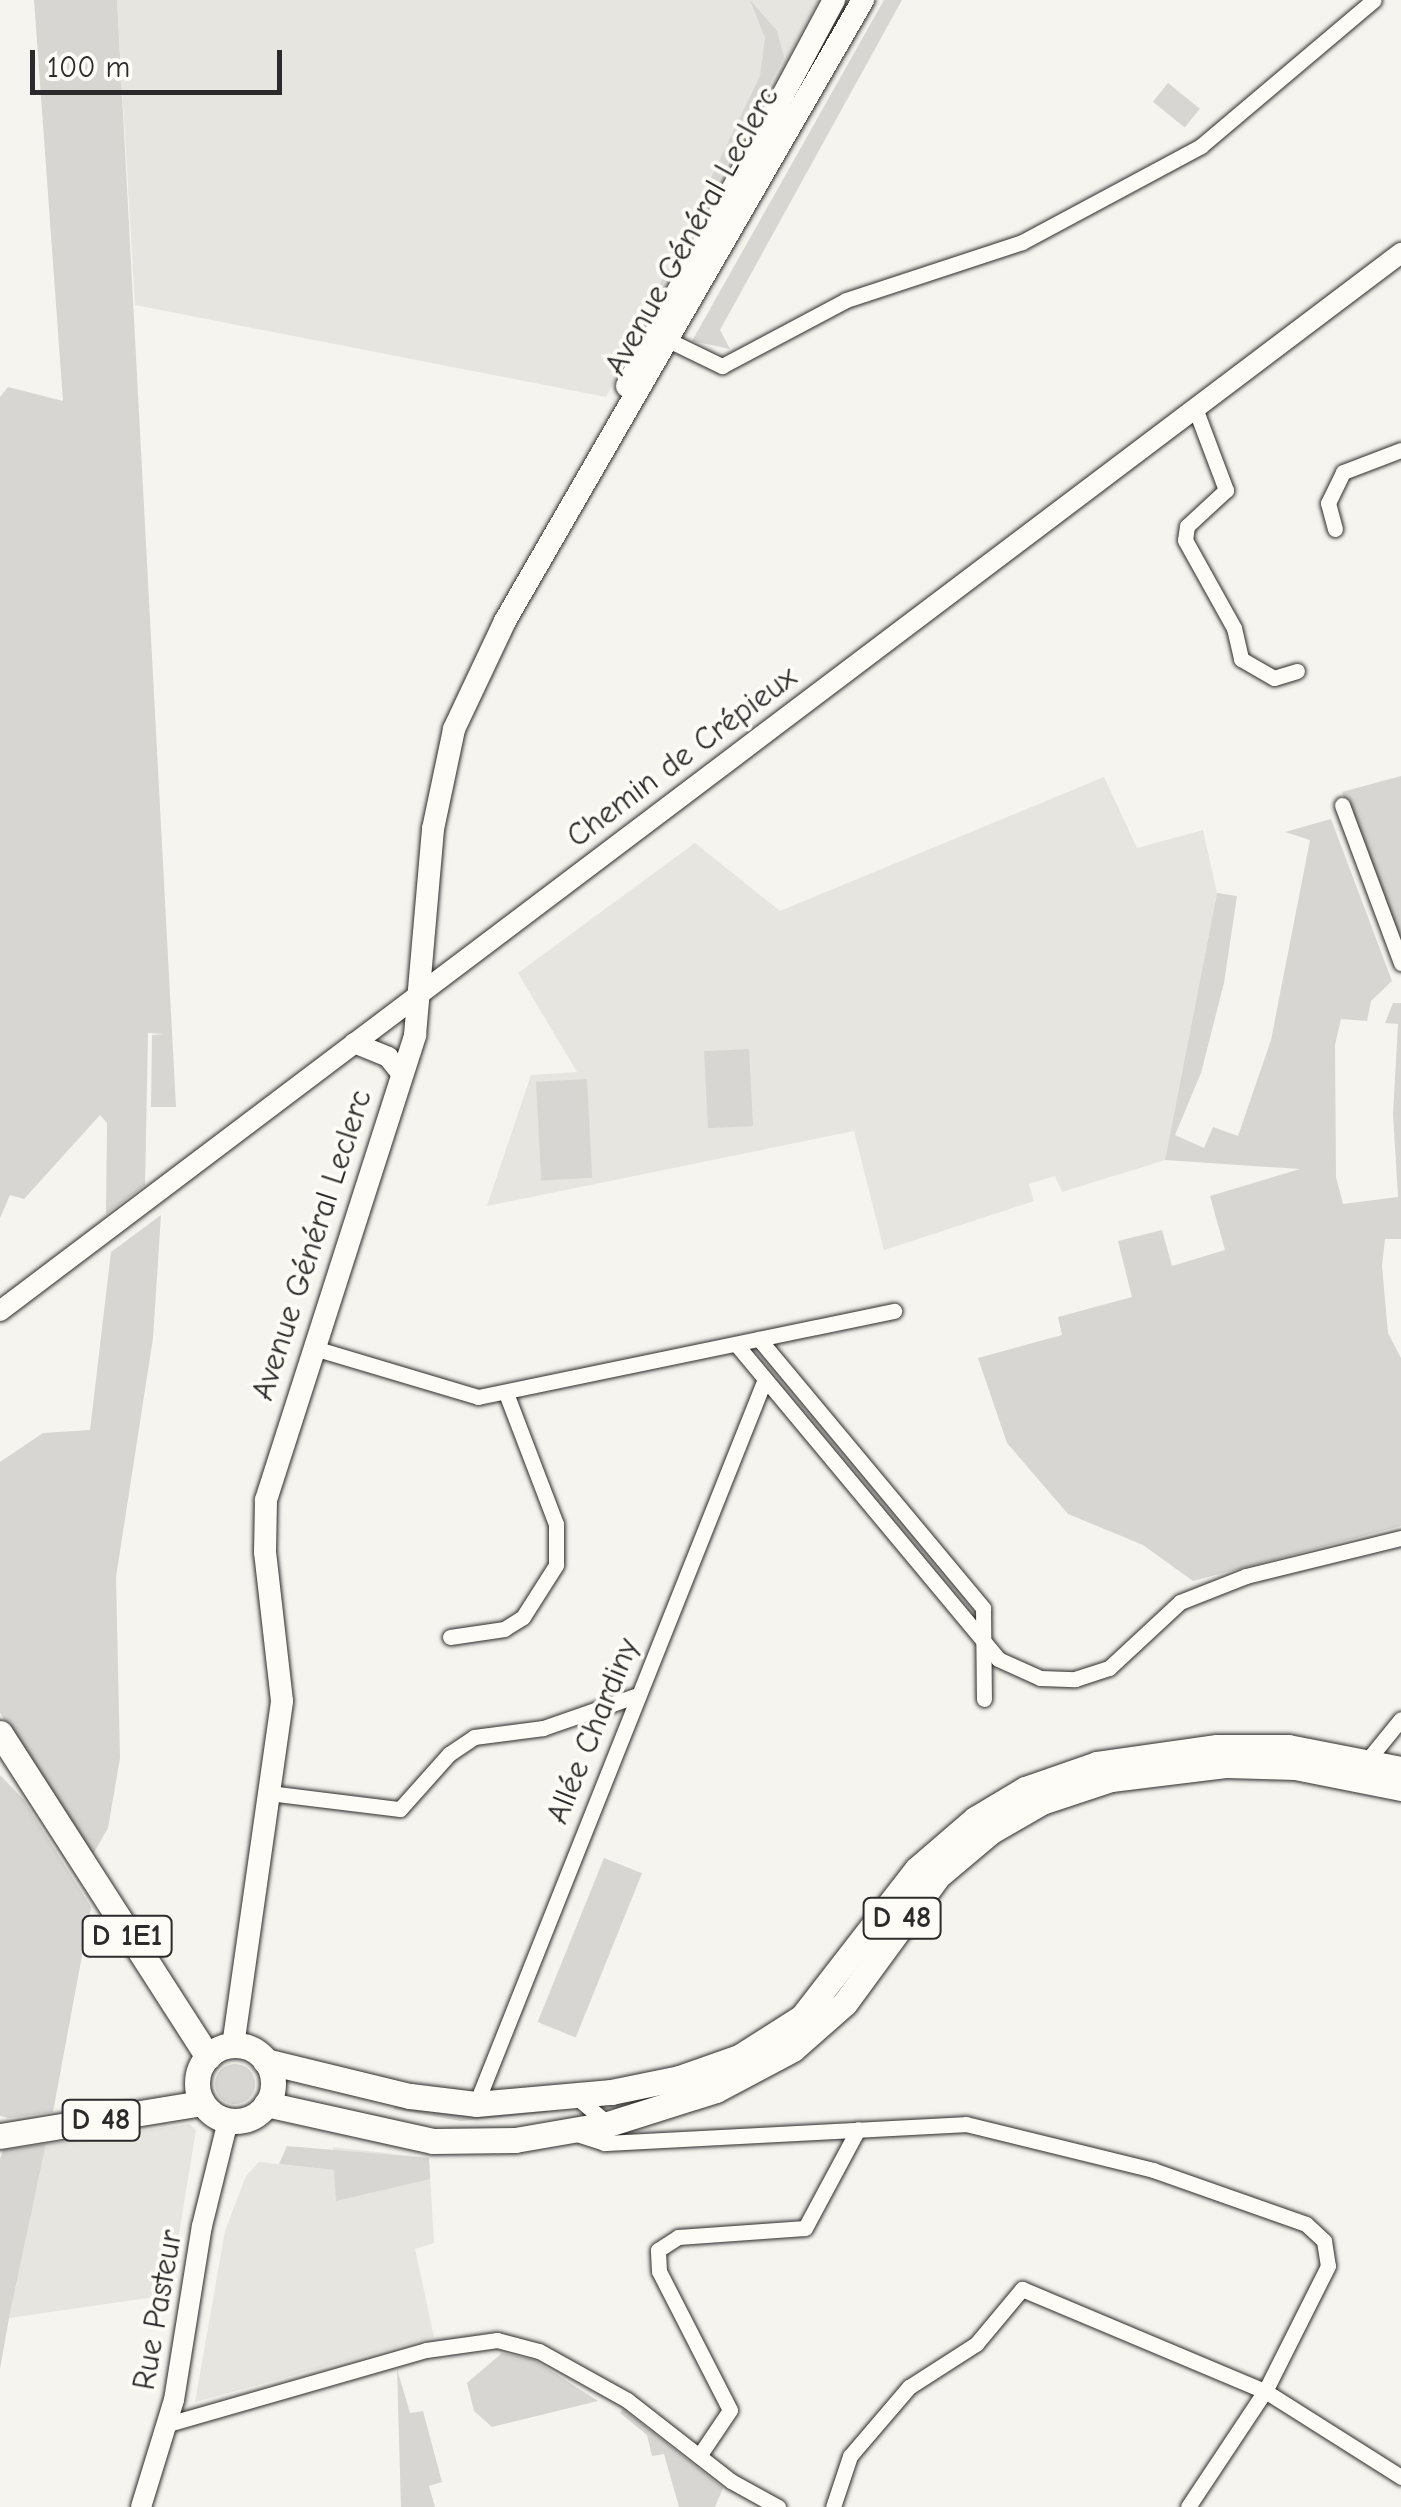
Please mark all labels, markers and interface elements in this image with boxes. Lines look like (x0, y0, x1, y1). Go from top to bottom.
scale bar (35, 30, 288, 92)
text: 100 m (47, 50, 130, 85)
street label: Avenue Général Leclerc (597, 80, 787, 382)
street label: Chemin de Crépieux (560, 658, 804, 856)
street label: Avenue Général Leclerc (244, 1085, 380, 1405)
street label: Allée Chardiny (538, 1633, 648, 1829)
road number: D 48 (862, 1893, 942, 1943)
road number: D 1E1 (80, 1911, 174, 1961)
road number: D 48 (61, 2095, 141, 2145)
street label: Rue Pasteur (125, 2227, 191, 2393)

